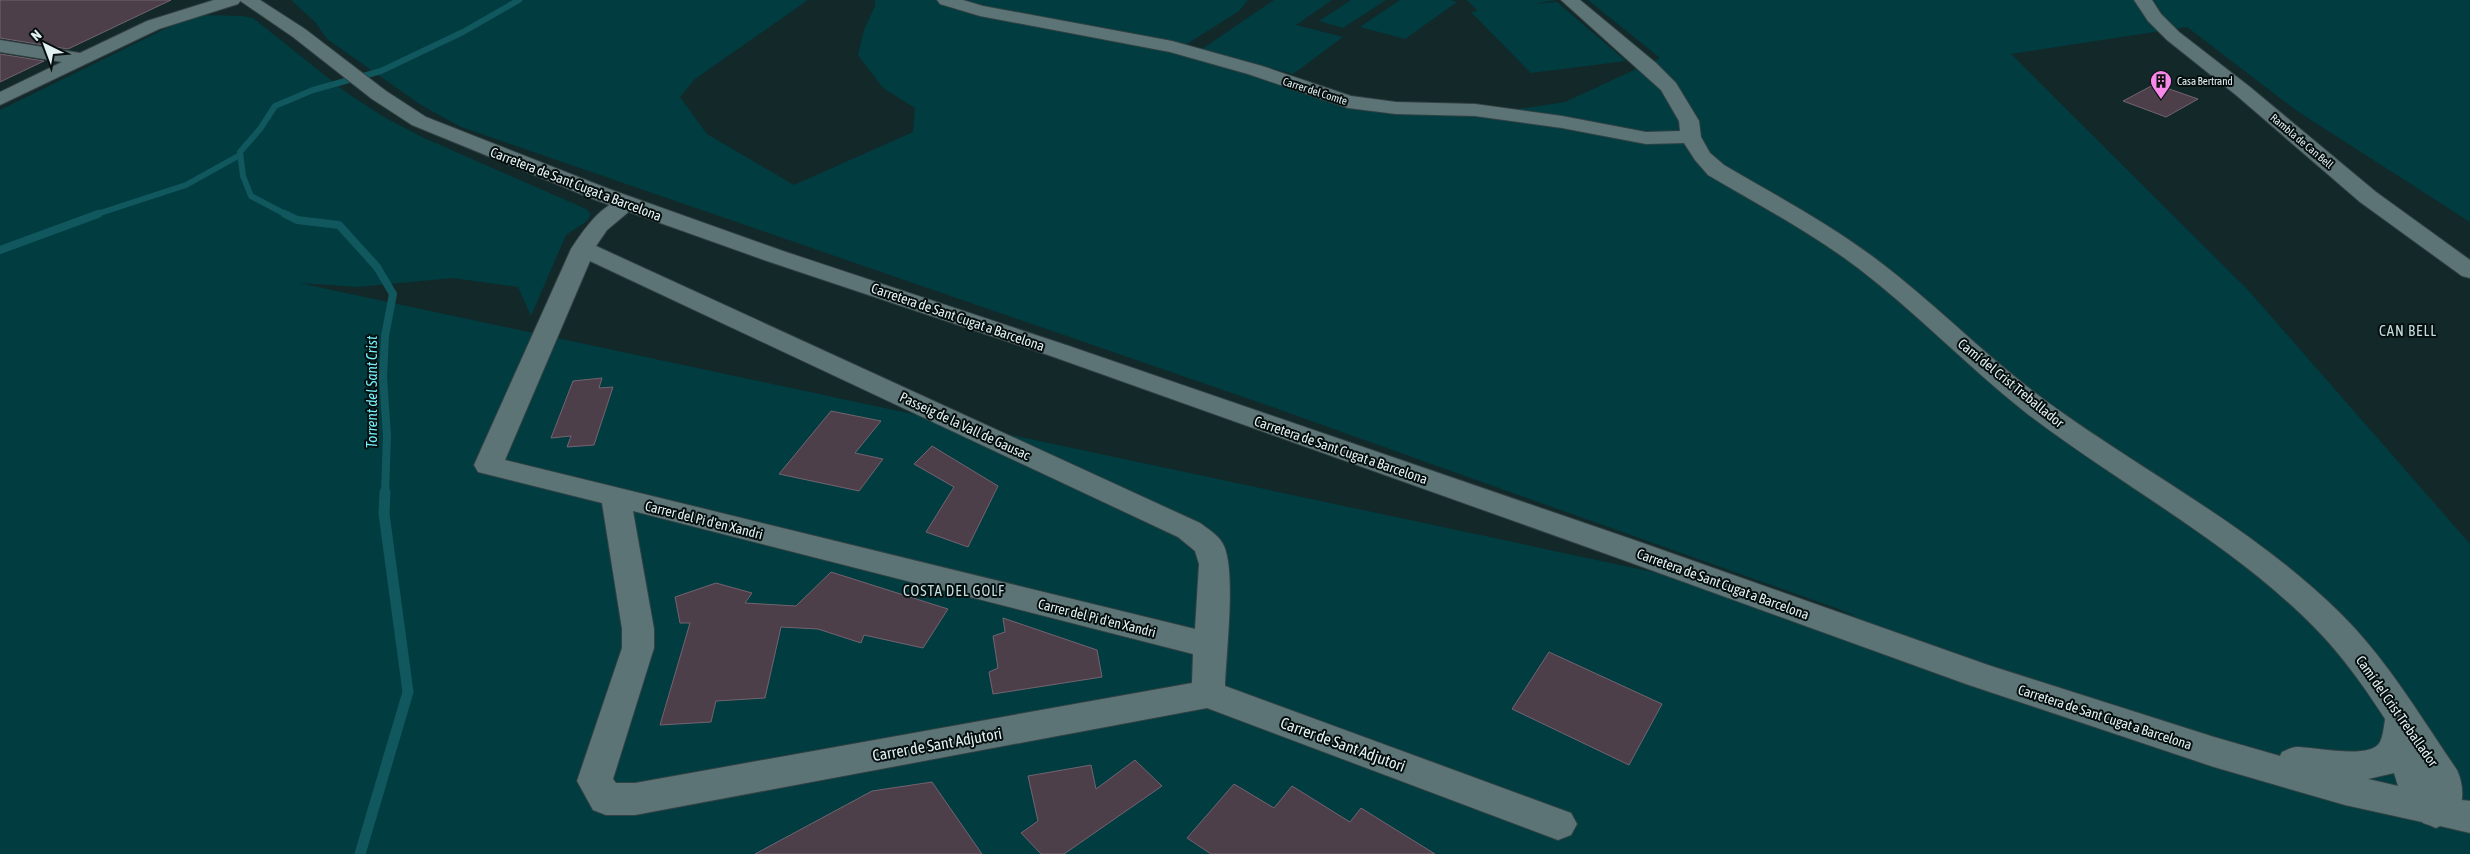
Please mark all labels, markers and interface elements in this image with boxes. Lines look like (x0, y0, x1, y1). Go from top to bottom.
north arrow (20, 20, 70, 70)
text: N (28, 27, 45, 44)
building icon: Casa Bertrand (2149, 69, 2173, 100)
street label: Carrer del Comte (1281, 75, 1349, 107)
place label: Casa Bertrand (2177, 75, 2233, 87)
street label: Rambla de Can Bell (2268, 111, 2336, 171)
street label: Carretera de Sant Cugat a Barcelona (488, 144, 664, 224)
street label: Carretera de Sant Cugat a Barcelona (869, 280, 1047, 354)
district label: CAN BELL (2379, 322, 2437, 339)
water label: Torrent del Sant Crist (363, 335, 380, 448)
street label: Camí del Crist Treballador (1955, 335, 2068, 431)
street label: Passeig de la Vall de Gausac (897, 389, 1033, 464)
street label: Carretera de Sant Cugat a Barcelona (1252, 413, 1430, 487)
street label: Carrer del Pi d'en Xandri (643, 498, 765, 542)
street label: Carretera de Sant Cugat a Barcelona (1635, 545, 1811, 623)
district label: COSTA DEL GOLF (903, 582, 1005, 599)
street label: Carrer del Pi d'en Xandri (1036, 596, 1158, 640)
street label: Camí del Crist Treballador (2353, 653, 2442, 770)
street label: Carretera de Sant Cugat a Barcelona (2016, 681, 2194, 753)
street label: Carrer de Sant Adjutori (1278, 713, 1408, 776)
street label: Carrer de Sant Adjutori (871, 724, 1003, 765)

